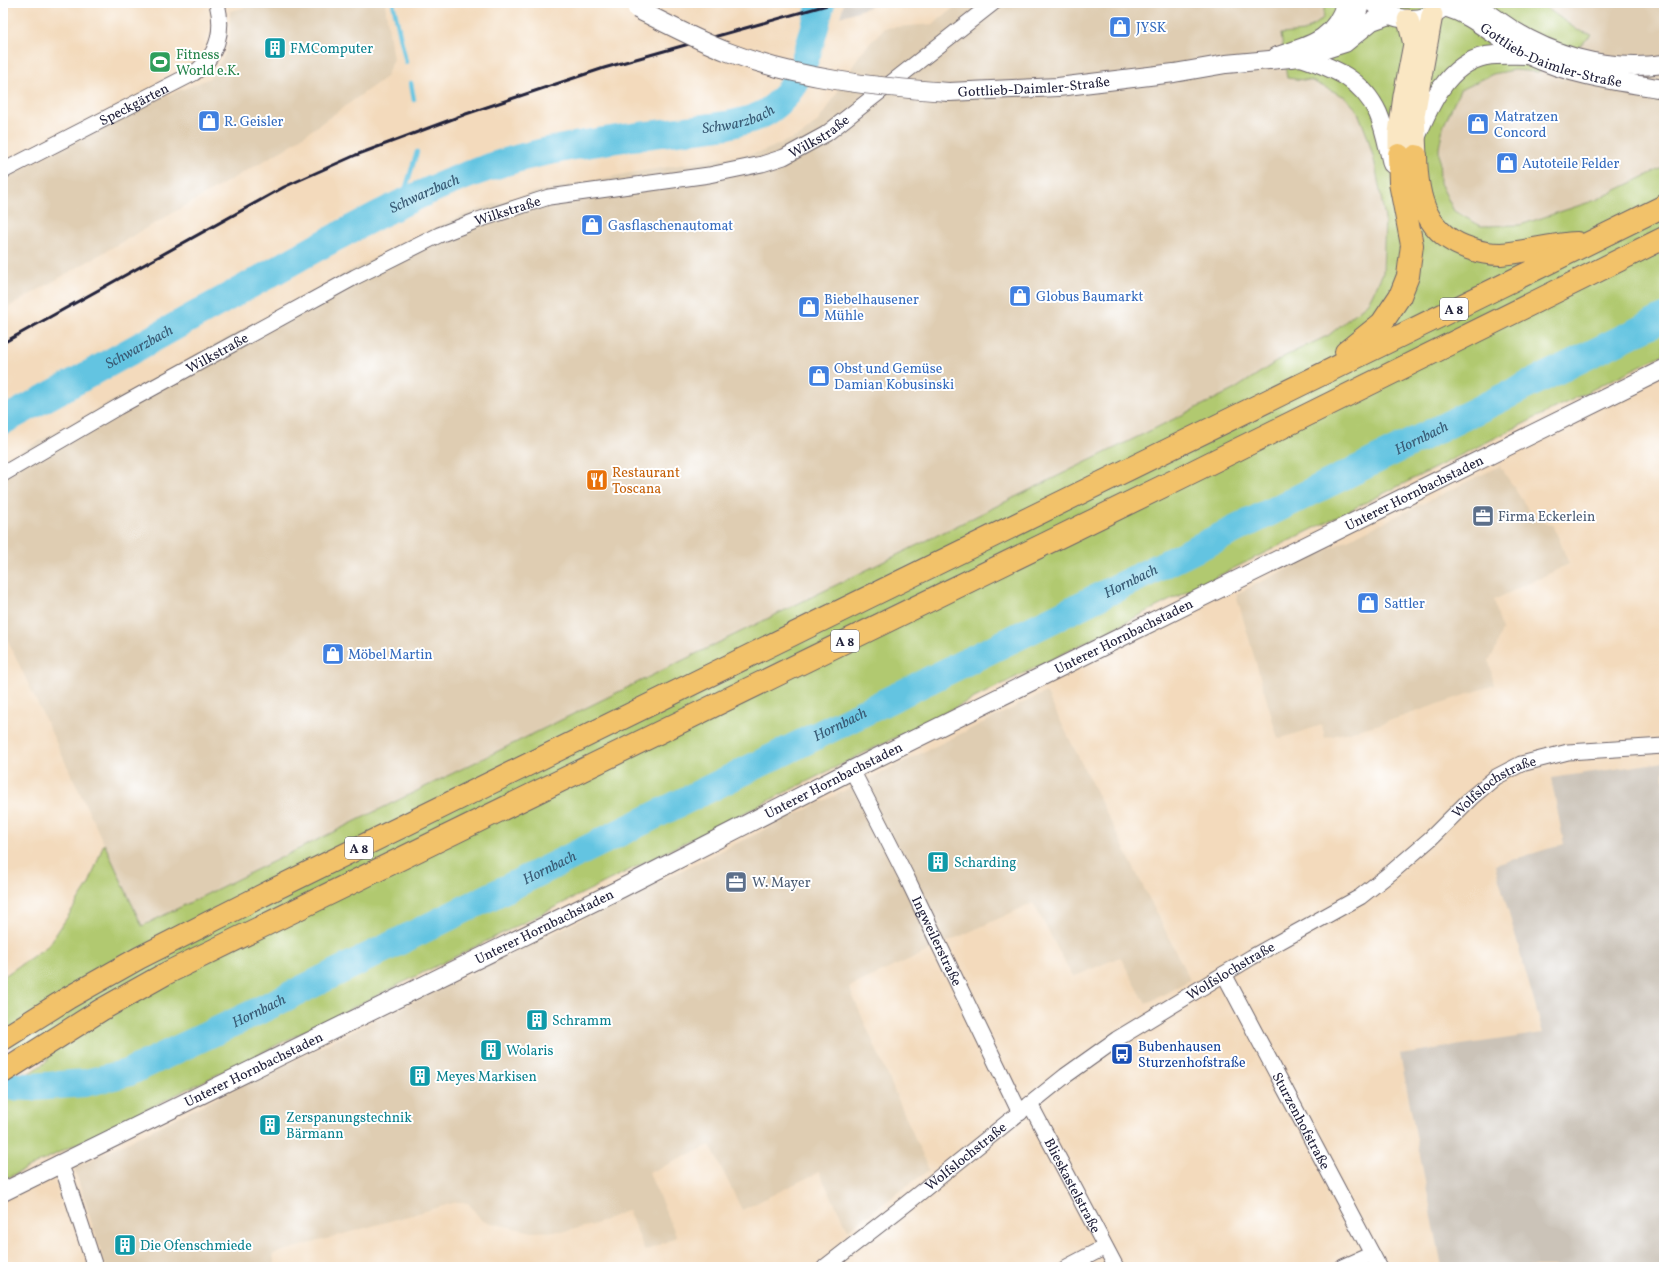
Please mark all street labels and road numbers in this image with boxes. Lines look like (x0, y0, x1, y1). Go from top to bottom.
street label: Gottlieb-Daimler-Straße (1476, 19, 1624, 93)
street label: Gottlieb-Daimler-Straße (957, 73, 1111, 103)
street label: Speckgärten (96, 79, 173, 131)
street label: Wilkstraße (786, 111, 854, 164)
street label: Wilkstraße (472, 192, 544, 231)
road number: A 8 (1440, 298, 1468, 320)
street label: Wilkstraße (183, 329, 253, 379)
street label: Unterer Hornbachstaden (1342, 452, 1487, 536)
street label: Unterer Hornbachstaden (1052, 595, 1197, 679)
road number: A 8 (831, 630, 859, 652)
street label: Unterer Hornbachstaden (762, 738, 906, 824)
street label: Wolfslochstraße (1448, 752, 1539, 823)
road number: A 8 (345, 837, 373, 859)
street label: Unterer Hornbachstaden (472, 885, 618, 970)
street label: Ingweilerstraße (906, 893, 966, 990)
street label: Wolfslochstraße (1183, 938, 1279, 1006)
street label: Unterer Hornbachstaden (181, 1028, 327, 1112)
street label: Sturzenhofstraße (1267, 1069, 1334, 1174)
street label: Wolfslochstraße (922, 1118, 1012, 1196)
street label: Blieskastelstraße (1039, 1135, 1105, 1237)

